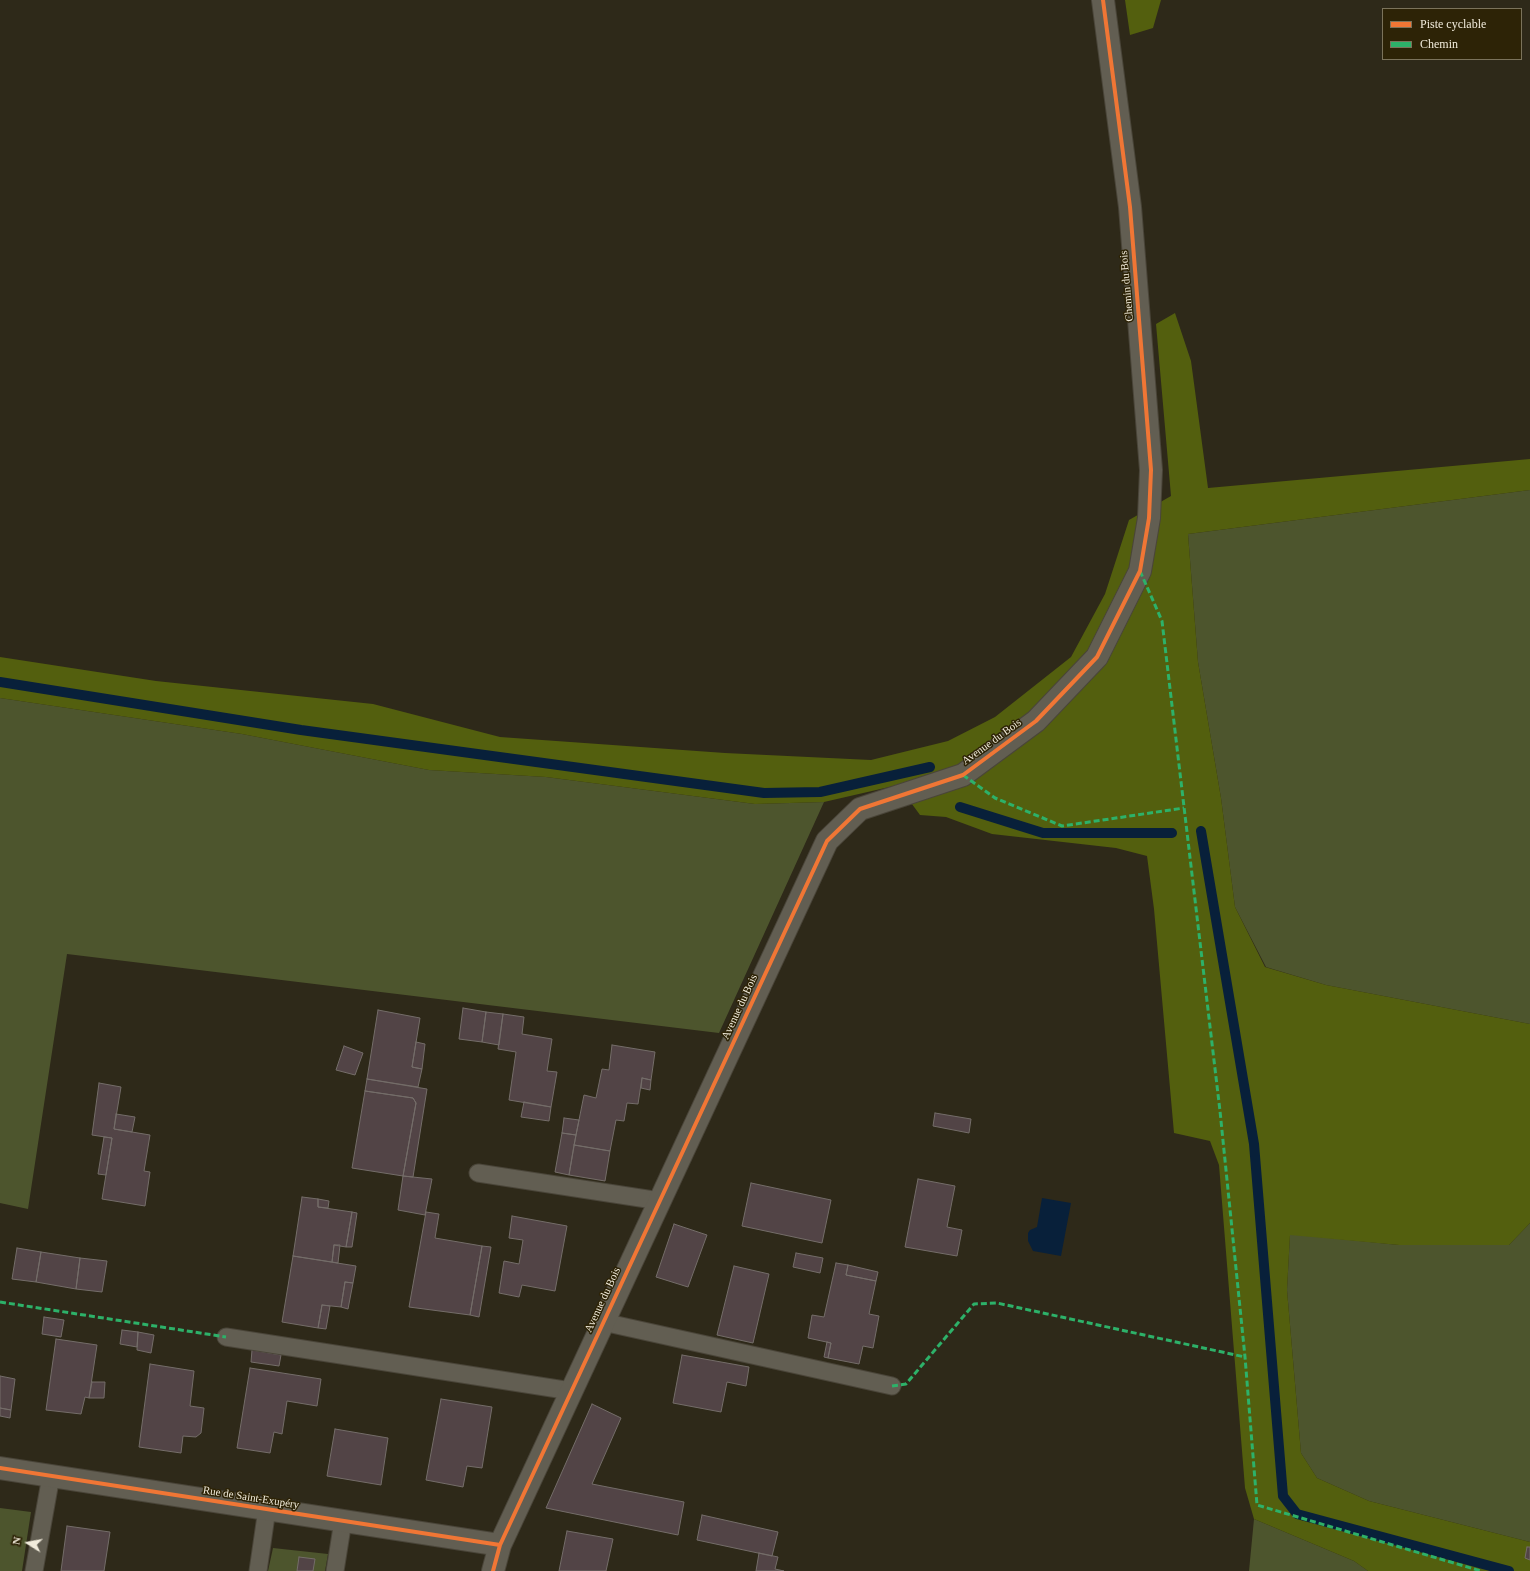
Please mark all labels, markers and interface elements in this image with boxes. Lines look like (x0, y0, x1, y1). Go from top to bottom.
legend (1382, 8, 1522, 60)
text: Piste cyclable (1420, 17, 1486, 31)
text: Chemin (1420, 37, 1458, 51)
street label: Chemin du Bois (1117, 250, 1137, 322)
street label: Avenue du Bois (960, 716, 1024, 768)
street label: Avenue du Bois (719, 972, 761, 1042)
street label: Avenue du Bois (582, 1265, 624, 1335)
street label: Rue de Saint-Exupéry (202, 1484, 300, 1512)
north arrow (8, 1523, 48, 1563)
text: N (10, 1536, 23, 1546)

